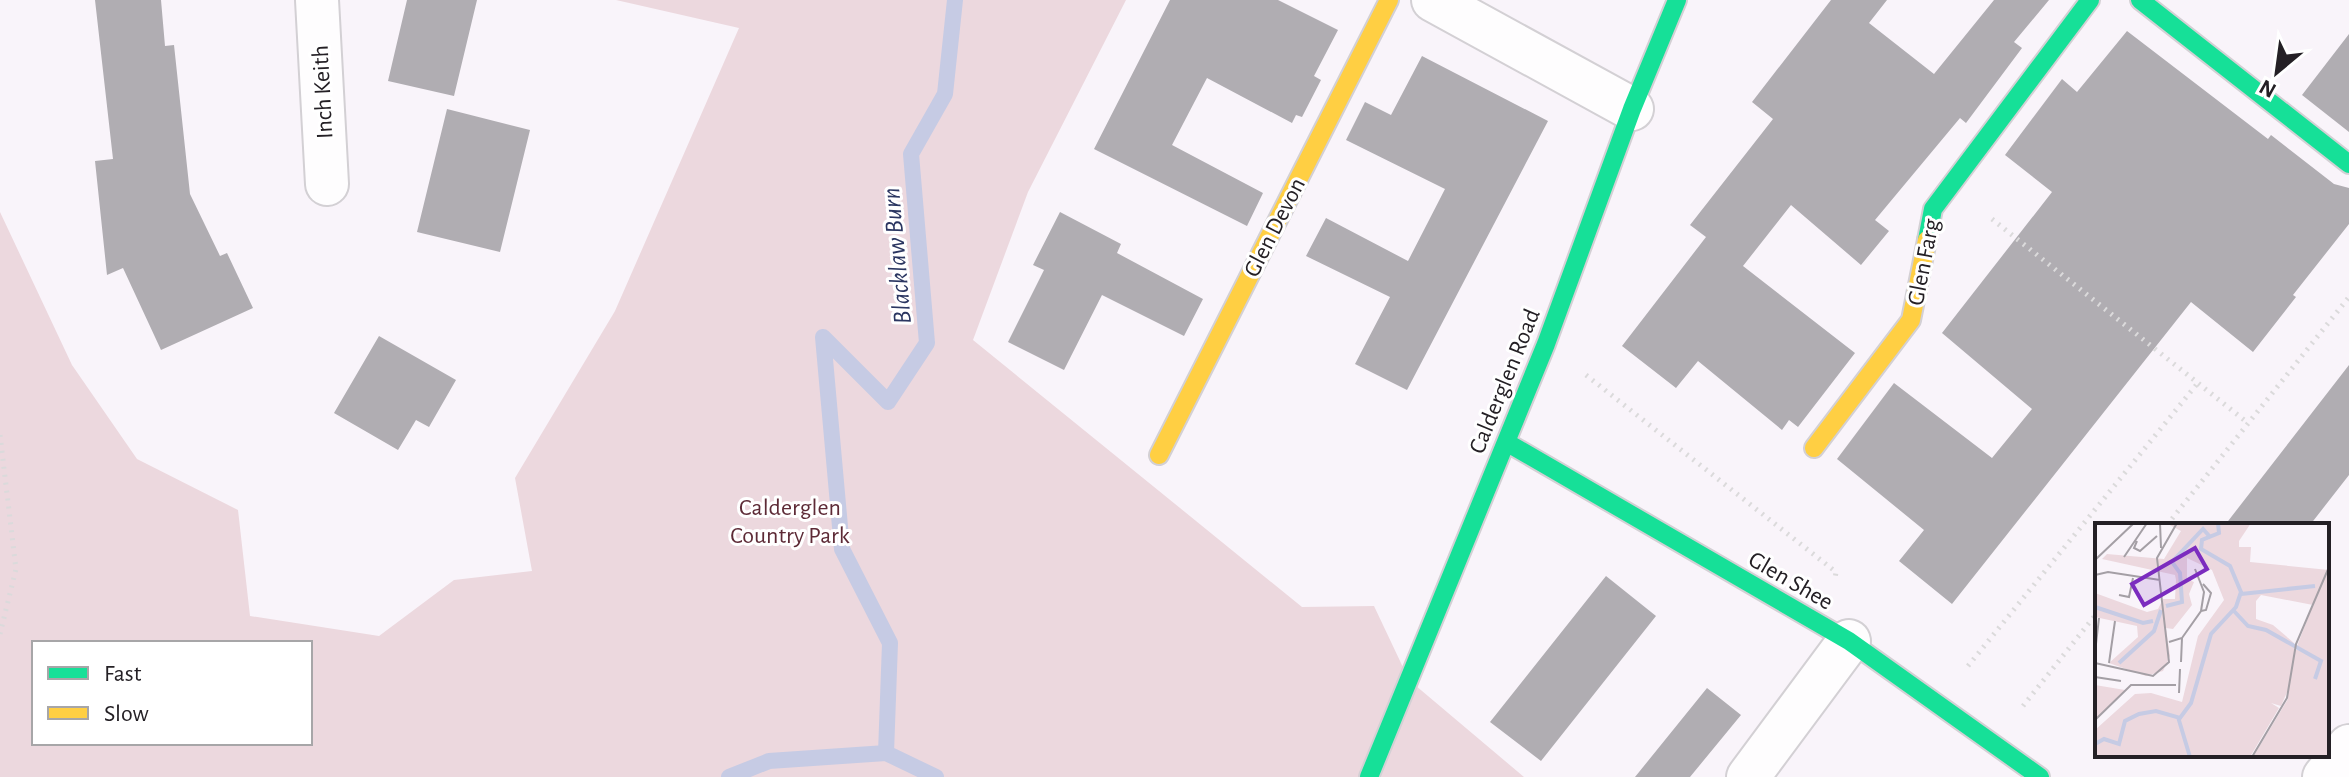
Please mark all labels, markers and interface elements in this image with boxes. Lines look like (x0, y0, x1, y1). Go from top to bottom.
north arrow (2237, 32, 2317, 112)
street label: Inch Keith (309, 44, 337, 139)
text: N (2256, 75, 2280, 102)
street label: Glen Devon (1240, 174, 1310, 281)
water label: Blacklaw Burn (878, 187, 916, 325)
street label: Glen Farg (1904, 217, 1944, 307)
street label: Calderglen Road (1465, 306, 1545, 457)
park label: Calderglen Country Park (730, 496, 850, 548)
inset map (2095, 523, 2329, 757)
street label: Glen Shee (1744, 547, 1837, 615)
legend (32, 641, 312, 745)
text: Fast (104, 662, 142, 686)
text: Slow (104, 702, 149, 726)

